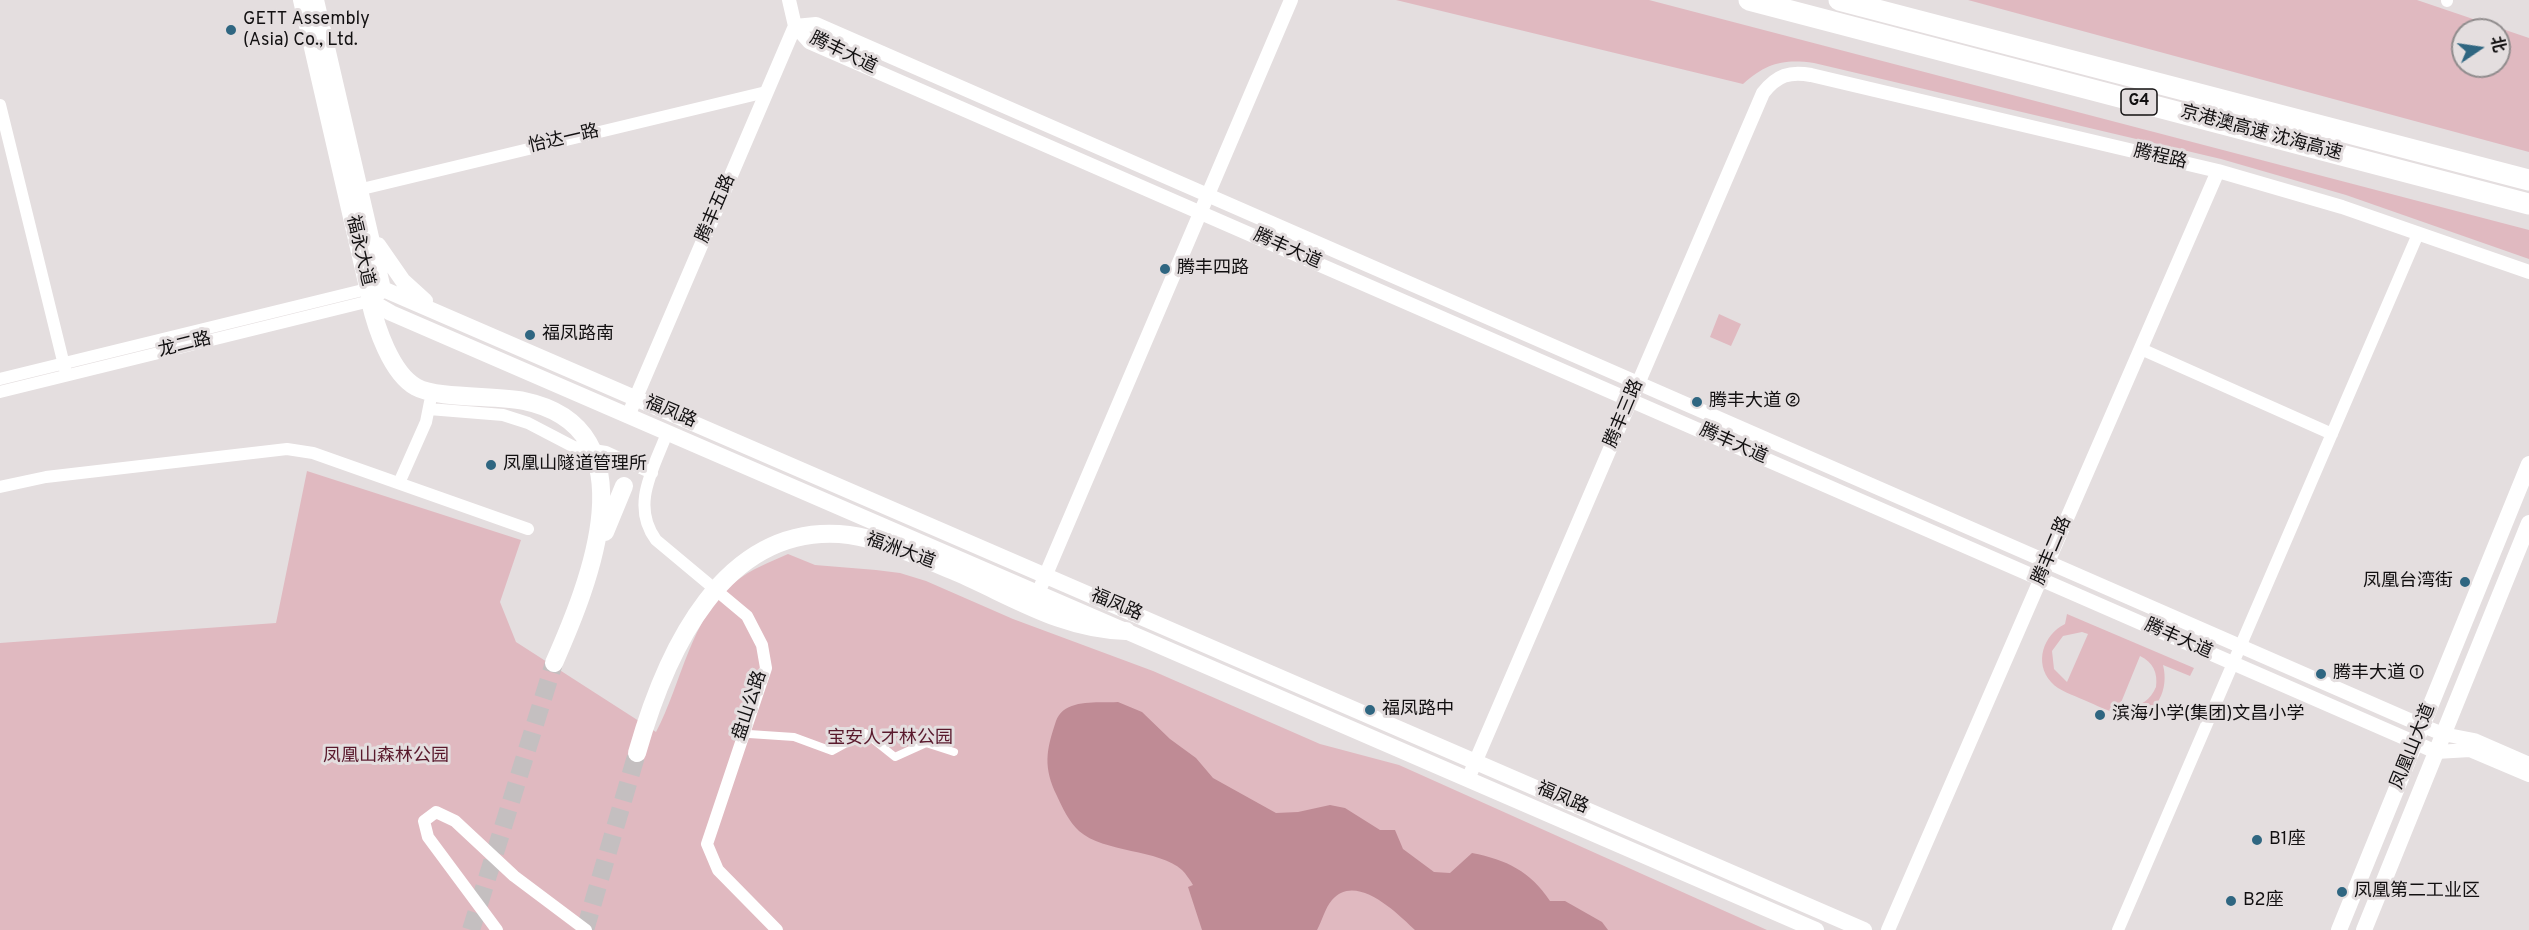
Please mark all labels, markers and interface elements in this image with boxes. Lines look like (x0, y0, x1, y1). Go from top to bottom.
place label: GETT Assembly (Asia) Co., Ltd. (243, 9, 370, 52)
north arrow (2451, 18, 2511, 78)
marker: GETT Assembly (Asia) Co., Ltd. (224, 23, 238, 37)
street label: 腾丰大道 (806, 29, 880, 79)
text: 北 (2485, 34, 2508, 54)
road number: G4 (2121, 89, 2157, 115)
street label: 京港澳高速 沈海高速 (2178, 102, 2344, 166)
street label: 怡达一路 (526, 121, 602, 159)
street label: 腾程路 (2131, 141, 2189, 175)
street label: 腾丰五路 (693, 172, 741, 246)
street label: 福永大道 (340, 213, 378, 289)
street label: 腾丰大道 (1250, 225, 1324, 275)
place label: 腾丰四路 (1177, 258, 1249, 280)
marker: 腾丰四路 (1158, 262, 1172, 276)
place label: 福凤路南 (542, 324, 614, 346)
marker: 福凤路南 (523, 328, 537, 342)
street label: 龙二路 (156, 329, 214, 363)
street label: 腾丰三路 (1601, 377, 1649, 451)
place label: 腾丰大道 ② (1709, 391, 1800, 413)
street label: 福凤路 (641, 393, 699, 433)
marker: 腾丰大道 ② (1690, 395, 1704, 409)
street label: 腾丰大道 (1696, 420, 1770, 470)
place label: 凤凰山隧道管理所 (503, 454, 647, 476)
marker: 凤凰山隧道管理所 (484, 458, 498, 472)
street label: 腾丰二路 (2029, 514, 2077, 588)
street label: 福洲大道 (862, 530, 938, 574)
place label: 凤凰台湾街 (2363, 571, 2453, 593)
marker: 凤凰台湾街 (2458, 575, 2472, 589)
street label: 福凤路 (1087, 586, 1145, 626)
street label: 腾丰大道 (2141, 615, 2215, 665)
place label: 腾丰大道 ① (2333, 663, 2424, 685)
marker: 腾丰大道 ① (2314, 667, 2328, 681)
street label: 盘山公路 (730, 668, 772, 744)
place label: 福凤路中 (1382, 699, 1454, 721)
street label: 凤凰山大道 (2387, 701, 2441, 793)
marker: 福凤路中 (1363, 703, 1377, 717)
place label: 滨海小学(集团)文昌小学 (2112, 704, 2304, 726)
marker: 滨海小学(集团)文昌小学 (2093, 708, 2107, 722)
park label: 宝安人才林公园 (827, 728, 953, 750)
park label: 凤凰山森林公园 (323, 746, 449, 768)
street label: 福凤路 (1533, 779, 1591, 819)
place label: B1座 (2269, 829, 2305, 851)
marker: B1座 (2250, 833, 2264, 847)
place label: 凤凰第二工业区 (2354, 881, 2480, 903)
marker: 凤凰第二工业区 (2335, 885, 2349, 899)
place label: B2座 (2243, 890, 2283, 912)
marker: B2座 (2224, 894, 2238, 908)

